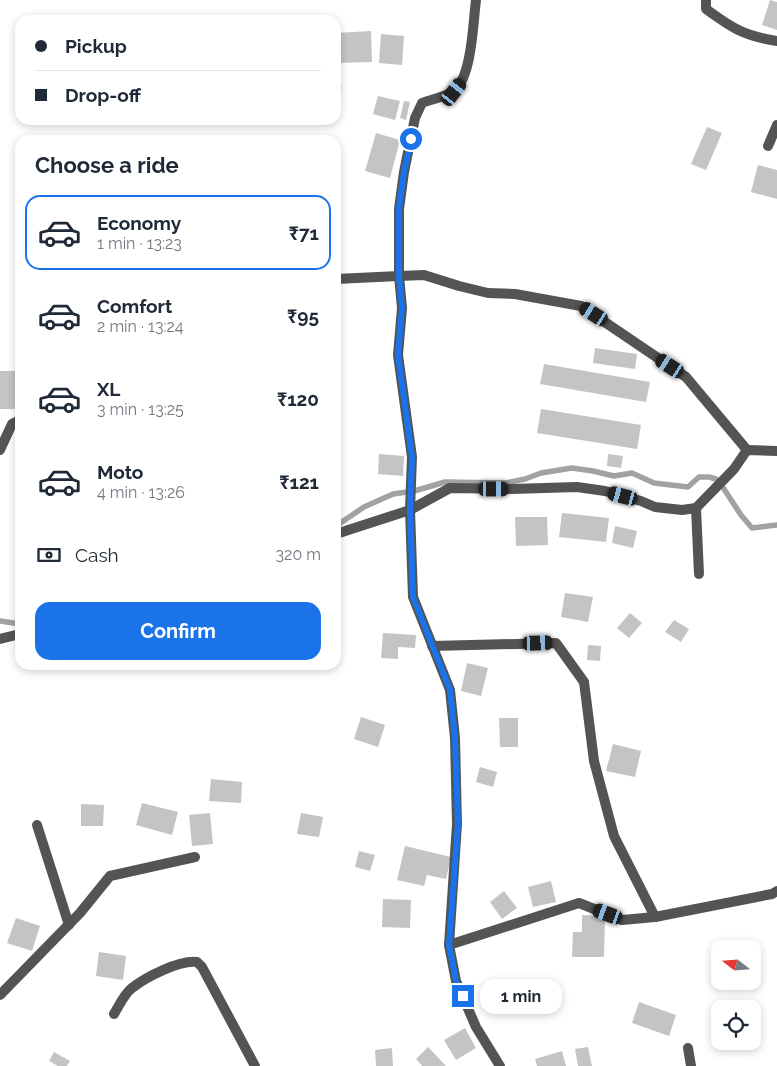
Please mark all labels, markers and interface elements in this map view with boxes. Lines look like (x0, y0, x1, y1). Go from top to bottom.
text: Pickup (65, 35, 127, 57)
car (438, 76, 469, 108)
text: Drop-off (65, 84, 141, 106)
route start (400, 128, 422, 150)
text: Choose a ride (35, 152, 179, 178)
icon: car (37, 210, 82, 255)
text: Economy (97, 212, 181, 234)
text: ₹71 (289, 222, 319, 244)
text: 1 min · 13:23 (97, 234, 182, 253)
icon: car (37, 293, 82, 338)
text: Comfort (97, 295, 172, 317)
car (577, 300, 610, 328)
text: ₹95 (287, 305, 319, 327)
text: 2 min · 13:24 (97, 317, 184, 336)
car (653, 352, 686, 380)
icon: car (37, 376, 82, 421)
text: XL (97, 378, 120, 400)
text: ₹120 (277, 388, 319, 410)
text: 3 min · 13:25 (97, 400, 184, 419)
icon: car (37, 459, 82, 504)
text: Moto (97, 461, 143, 483)
text: ₹121 (279, 471, 319, 493)
car (479, 482, 509, 497)
text: 4 min · 13:26 (97, 483, 185, 502)
car (606, 485, 639, 507)
icon: cash (35, 541, 63, 569)
text: Cash (75, 544, 119, 566)
text: 320 m (276, 545, 321, 564)
button: Confirm (35, 602, 321, 660)
car (522, 635, 553, 651)
car (591, 902, 624, 926)
north arrow (711, 940, 761, 990)
map controls (711, 940, 761, 1050)
callout: 1 min (480, 978, 563, 1014)
route end (452, 985, 474, 1007)
text: 1 min (501, 987, 541, 1006)
button: locate (711, 1000, 761, 1050)

